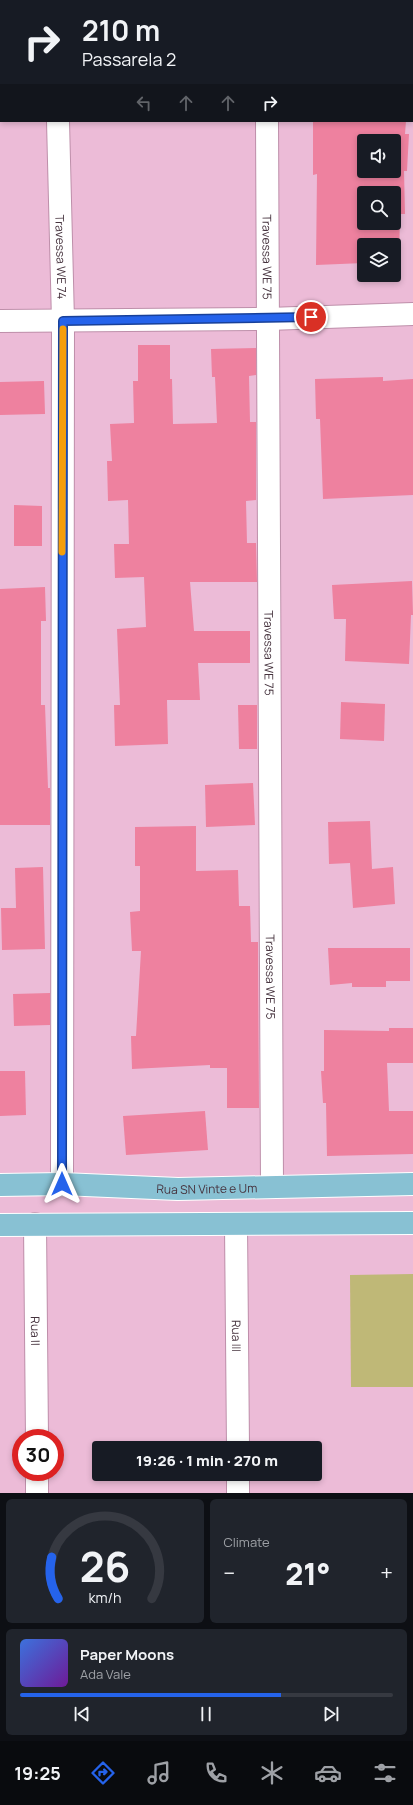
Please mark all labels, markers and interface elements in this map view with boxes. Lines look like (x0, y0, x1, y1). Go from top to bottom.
text: 210 m (82, 11, 160, 49)
icon: right (16, 16, 68, 68)
text: Passarela 2 (82, 47, 176, 71)
icon: left (133, 92, 155, 114)
icon: ahead (175, 92, 197, 114)
icon: ahead (217, 92, 239, 114)
icon: right (259, 92, 281, 114)
map controls (357, 134, 401, 282)
button: sound (357, 134, 401, 178)
button: search (357, 186, 401, 230)
street label: Travessa WE 74 (52, 214, 71, 300)
street label: Travessa WE 75 (259, 214, 276, 300)
button: layers (357, 238, 401, 282)
pin (294, 300, 328, 334)
icon: arrive (300, 306, 322, 328)
street label: Travessa WE 75 (261, 610, 278, 696)
street label: Travessa WE 75 (262, 934, 280, 1020)
position arrow (41, 1163, 83, 1205)
street label: Rua SN Vinte e Um (156, 1179, 257, 1198)
street label: Rua II (27, 1316, 45, 1346)
street label: Rua III (228, 1320, 246, 1352)
speed limit sign: 30 (12, 1429, 64, 1481)
text: 19:26 · 1 min · 270 m (136, 1450, 278, 1471)
text: Climate (224, 1533, 270, 1551)
text: 26 (79, 1538, 130, 1594)
text: 21° (285, 1553, 330, 1594)
text: − (224, 1558, 235, 1588)
text: + (380, 1558, 393, 1588)
text: km/h (88, 1588, 121, 1607)
text: Paper Moons (80, 1644, 174, 1665)
text: Ada Vale (80, 1665, 131, 1683)
icon: previous (71, 1703, 93, 1725)
icon: pause (195, 1703, 217, 1725)
icon: next (320, 1703, 342, 1725)
icon: directions (89, 1759, 117, 1787)
icon: music (145, 1759, 173, 1787)
icon: phone (202, 1759, 230, 1787)
icon: climate (258, 1759, 286, 1787)
icon: car (314, 1759, 342, 1787)
icon: filters (371, 1759, 399, 1787)
text: 19:25 (14, 1761, 61, 1785)

